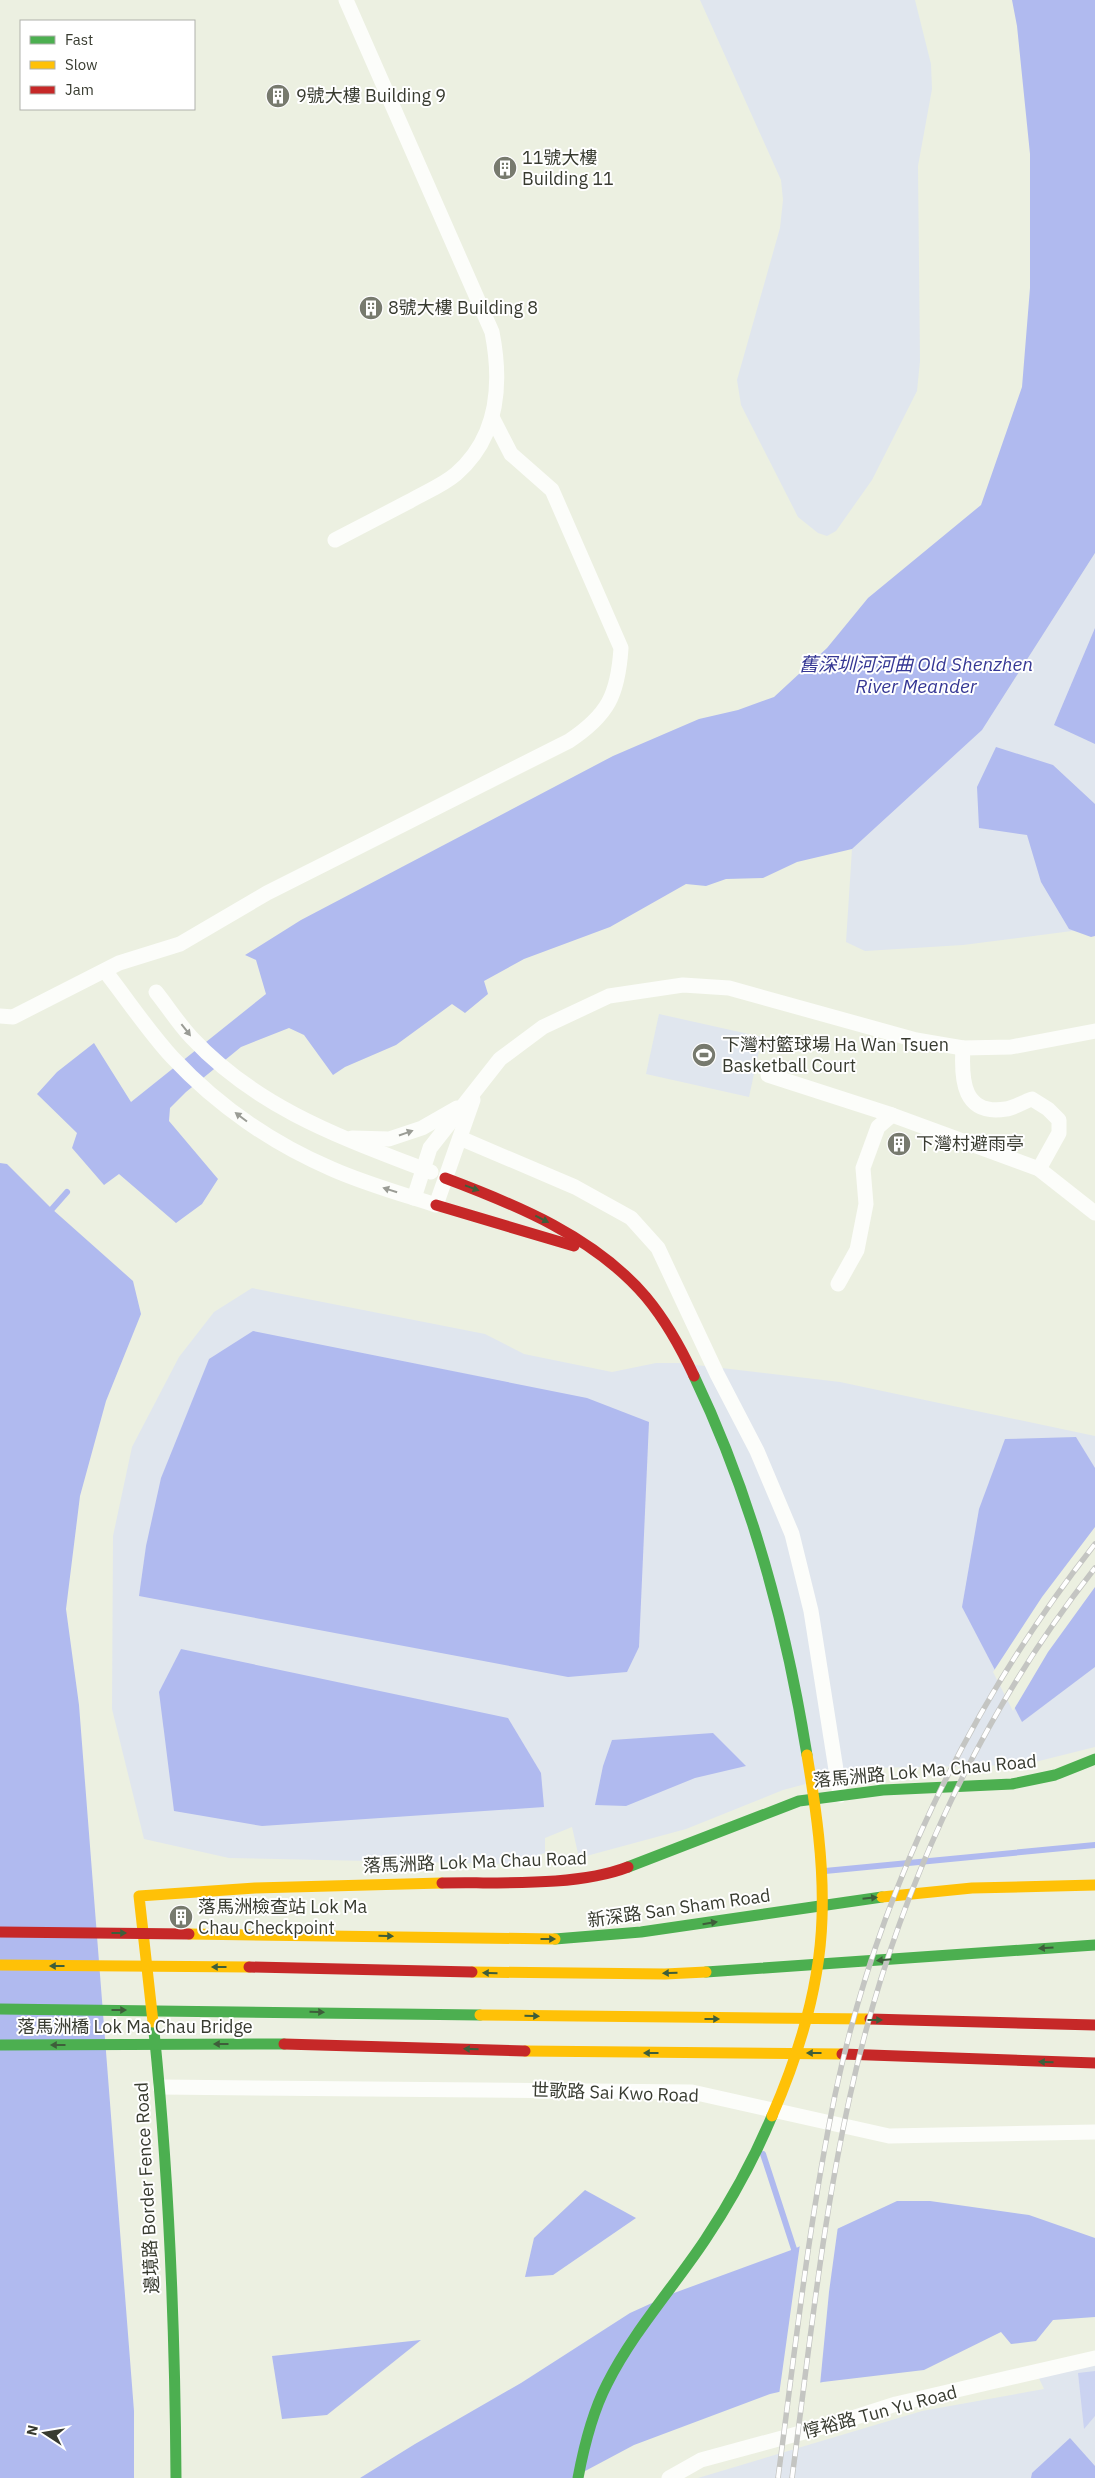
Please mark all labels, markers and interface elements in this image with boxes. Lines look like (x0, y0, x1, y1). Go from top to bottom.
legend (20, 20, 195, 110)
text: Fast (65, 30, 93, 49)
text: Slow (65, 55, 98, 74)
text: Jam (65, 80, 94, 99)
building icon: 9號大樓 Building 9 (265, 83, 291, 109)
place label: 9號大樓 Building 9 (296, 84, 446, 107)
place label: 11號大樓 Building 11 (522, 146, 614, 190)
building icon: 11號大樓 Building 11 (492, 155, 518, 181)
building icon: 8號大樓 Building 8 (358, 295, 384, 321)
place label: 8號大樓 Building 8 (388, 296, 538, 319)
water label: 舊深圳河河曲 Old Shenzhen River Meander (799, 652, 1033, 698)
one-way arrow (181, 1023, 191, 1037)
place label: 下灣村籃球場 Ha Wan Tsuen Basketball Court (722, 1033, 949, 1077)
sports icon: 下灣村籃球場 Ha Wan Tsuen Basketball Court (691, 1042, 717, 1068)
one-way arrow (234, 1112, 248, 1122)
one-way arrow (398, 1129, 413, 1136)
building icon: 下灣村避雨亭 (886, 1131, 912, 1157)
place label: 下灣村避雨亭 (916, 1132, 1024, 1155)
one-way arrow (465, 1184, 480, 1192)
one-way arrow (382, 1185, 397, 1193)
one-way arrow (535, 1215, 549, 1223)
street label: 落馬洲路 Lok Ma Chau Road (812, 1749, 1038, 1792)
street label: 落馬洲路 Lok Ma Chau Road (363, 1846, 587, 1877)
street label: 新深路 San Sham Road (586, 1883, 772, 1932)
one-way arrow (863, 1894, 879, 1902)
place label: 落馬洲檢查站 Lok Ma Chau Checkpoint (198, 1895, 368, 1939)
building icon: 落馬洲檢查站 Lok Ma Chau Checkpoint (168, 1904, 194, 1930)
one-way arrow (702, 1919, 718, 1927)
one-way arrow (111, 1929, 127, 1937)
one-way arrow (378, 1933, 394, 1941)
one-way arrow (540, 1935, 556, 1943)
one-way arrow (1038, 1944, 1054, 1952)
one-way arrow (876, 1956, 892, 1964)
one-way arrow (48, 1962, 64, 1970)
one-way arrow (211, 1963, 227, 1971)
one-way arrow (482, 1968, 498, 1976)
one-way arrow (661, 1970, 677, 1978)
one-way arrow (111, 2006, 127, 2014)
one-way arrow (310, 2008, 326, 2016)
one-way arrow (525, 2012, 541, 2020)
street label: 落馬洲橋 Lok Ma Chau Bridge (17, 2015, 253, 2038)
one-way arrow (705, 2015, 721, 2023)
one-way arrow (867, 2016, 883, 2024)
one-way arrow (213, 2040, 229, 2048)
one-way arrow (50, 2041, 66, 2049)
one-way arrow (463, 2045, 479, 2053)
one-way arrow (643, 2049, 659, 2057)
one-way arrow (806, 2049, 822, 2057)
one-way arrow (1038, 2057, 1054, 2065)
street label: 世歌路 Sai Kwo Road (531, 2078, 699, 2107)
street label: 邊境路 Border Fence Road (129, 2082, 164, 2294)
street label: 惇裕路 Tun Yu Road (800, 2380, 959, 2443)
north arrow (20, 2408, 70, 2458)
text: N (22, 2423, 42, 2437)

